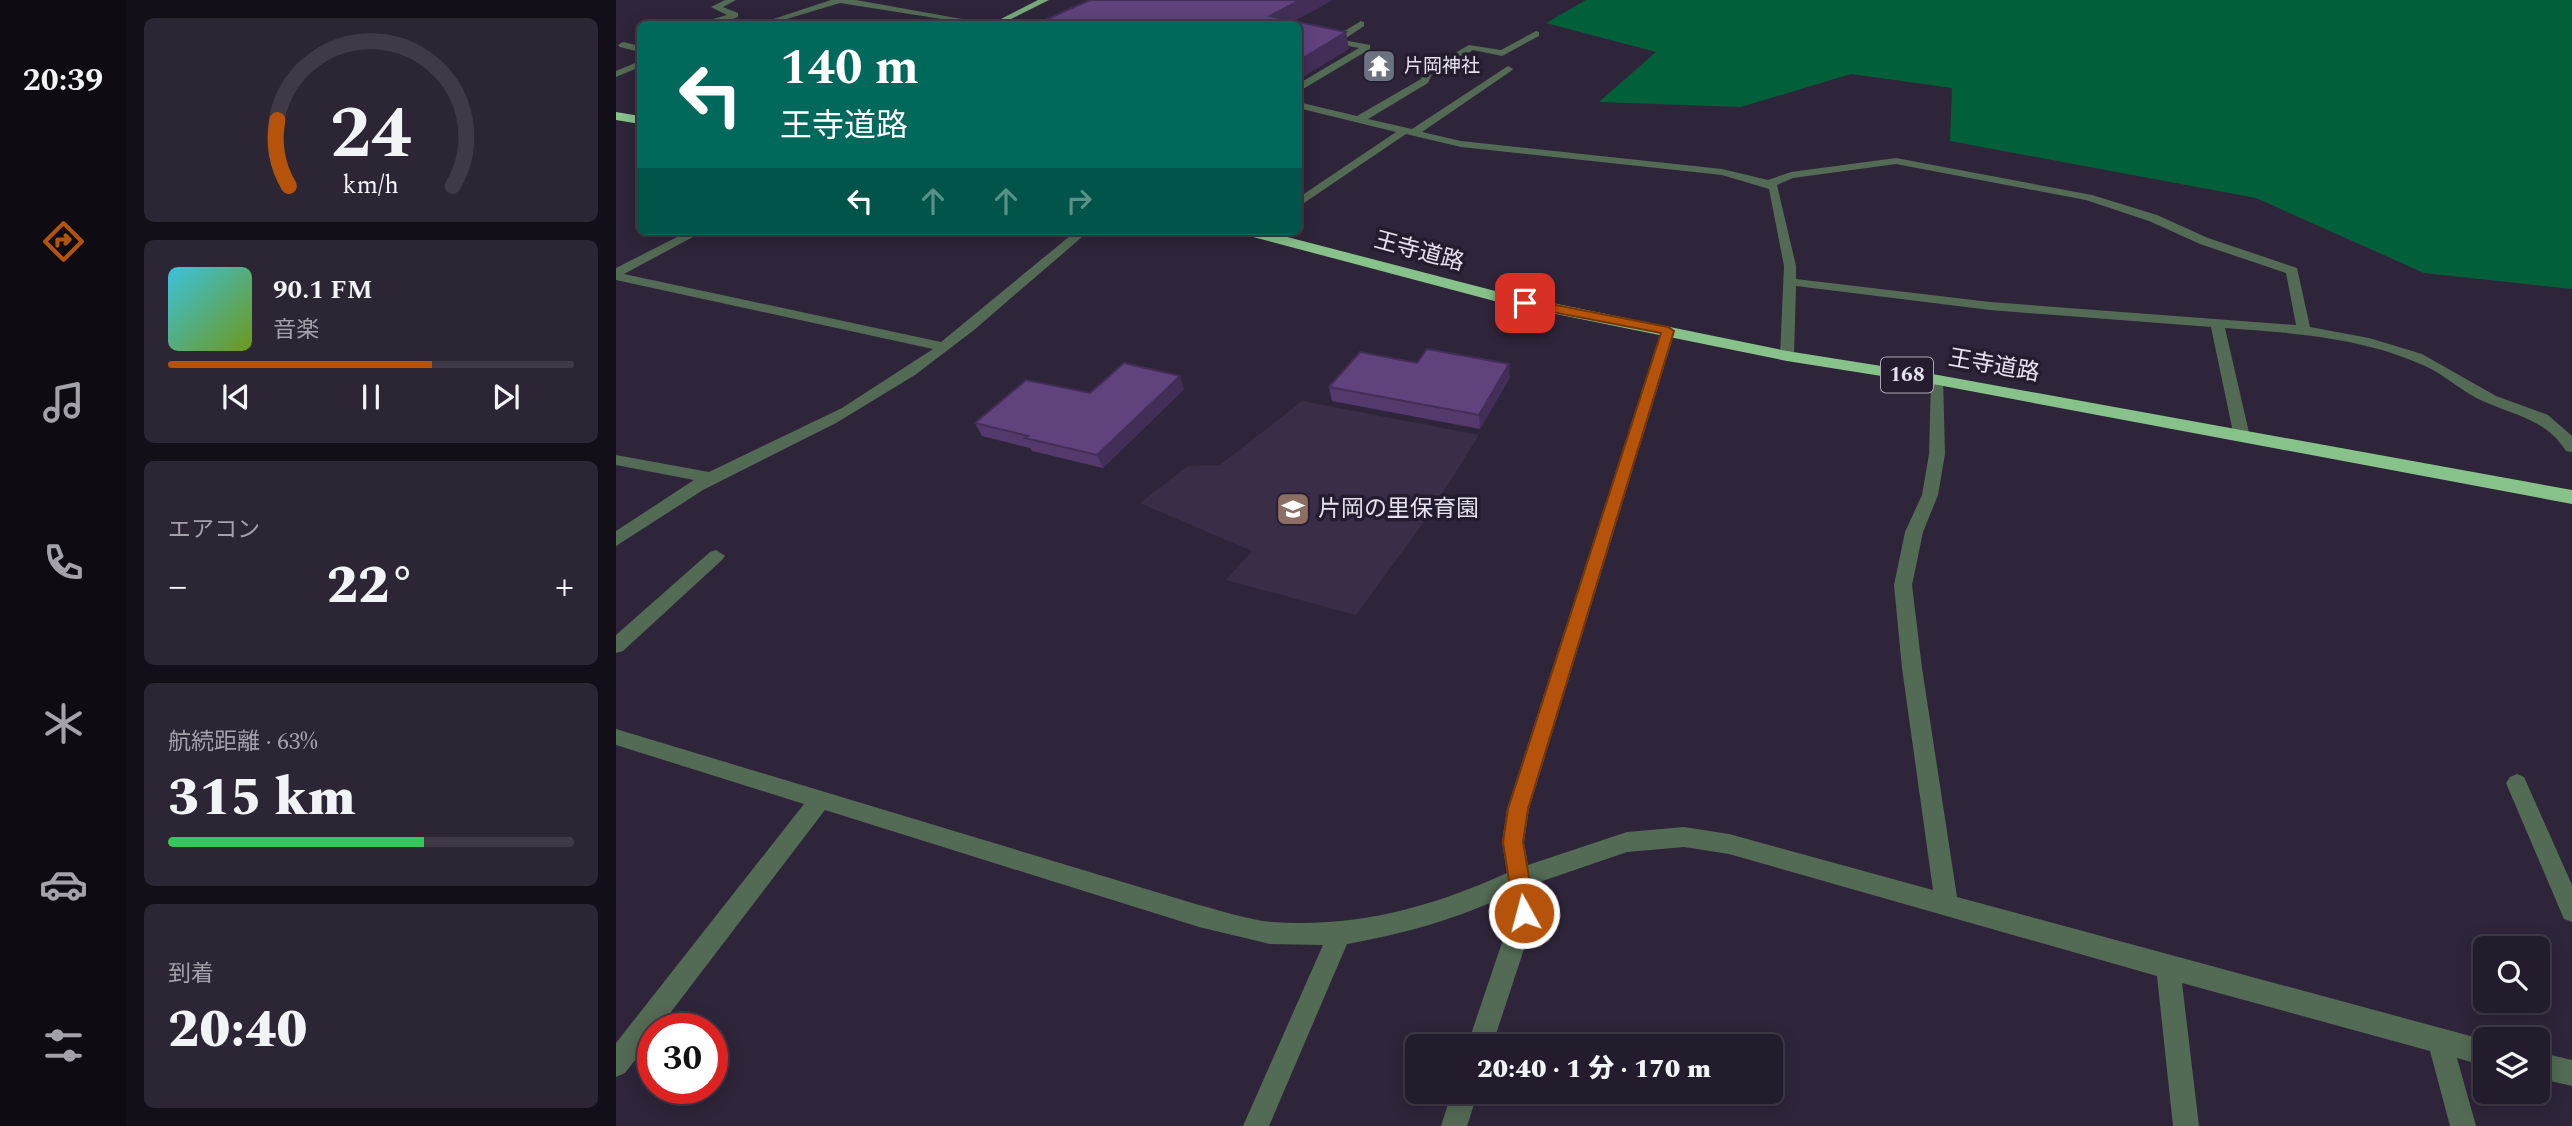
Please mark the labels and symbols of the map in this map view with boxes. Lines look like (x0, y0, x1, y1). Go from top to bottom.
temple icon: 片岡神社 (1360, 47, 1398, 85)
place label: 片岡神社 (1404, 52, 1480, 81)
street label: 王寺道路 (1370, 223, 1468, 281)
pin (1495, 273, 1555, 333)
street label: 王寺道路 (1946, 341, 2042, 391)
road number: 168 (1881, 358, 1933, 392)
school or university icon: 片岡の里保育園 (1274, 490, 1312, 528)
place label: 片岡の里保育園 (1318, 492, 1479, 527)
position arrow (1487, 876, 1561, 950)
speed limit sign: 30 (637, 1013, 728, 1104)

